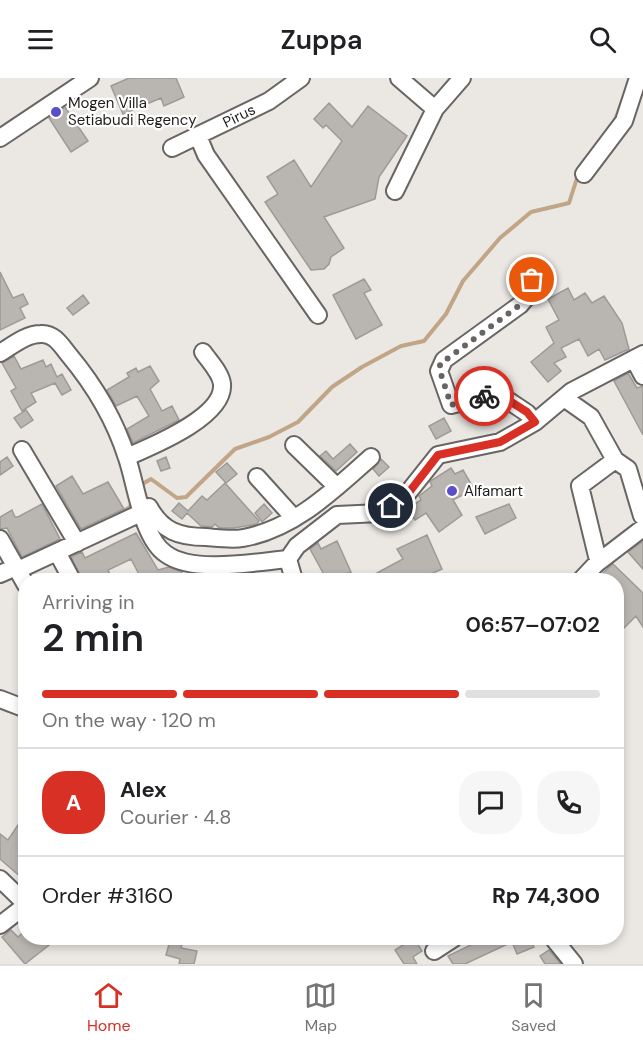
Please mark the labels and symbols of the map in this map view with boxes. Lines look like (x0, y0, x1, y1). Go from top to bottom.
place label: Mogen Villa Setiabudi Regency (68, 93, 197, 130)
street label: Pirus (219, 100, 259, 132)
marker: Mogen Villa Setiabudi Regency (49, 105, 63, 119)
pin (506, 254, 557, 305)
courier (454, 366, 514, 426)
pin (365, 480, 416, 531)
place label: Alfamart (464, 481, 523, 501)
marker: Alfamart (445, 484, 459, 498)

